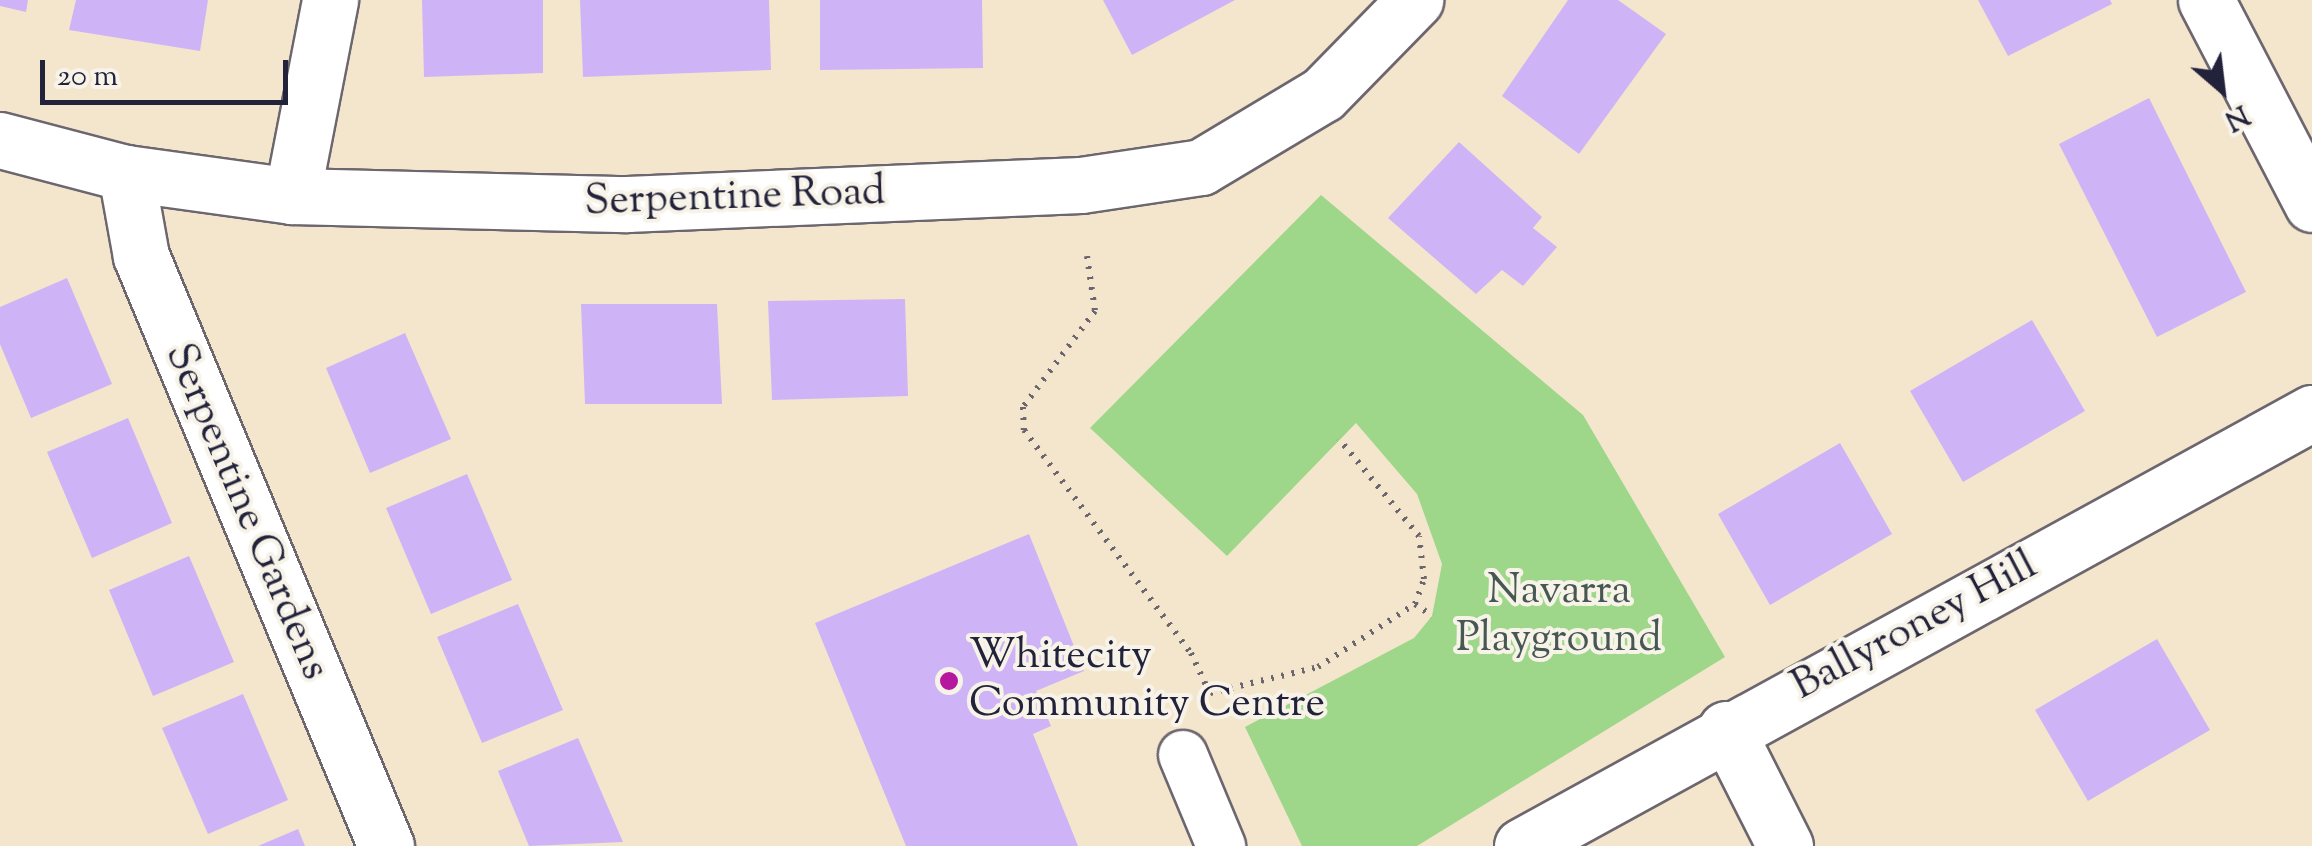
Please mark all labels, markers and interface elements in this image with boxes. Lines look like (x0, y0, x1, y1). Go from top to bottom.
scale bar (45, 40, 292, 102)
north arrow (2172, 40, 2272, 140)
text: 20 m (57, 56, 118, 99)
text: N (2217, 94, 2255, 139)
street label: Serpentine Road (584, 168, 886, 228)
street label: Serpentine Gardens (152, 336, 340, 688)
street label: Ballyroney Hill (1784, 541, 2046, 713)
park label: Navarra Playground (1456, 567, 1662, 666)
place label: Whitecity Community Centre (969, 632, 1325, 730)
marker: Whitecity Community Centre (938, 670, 960, 692)

